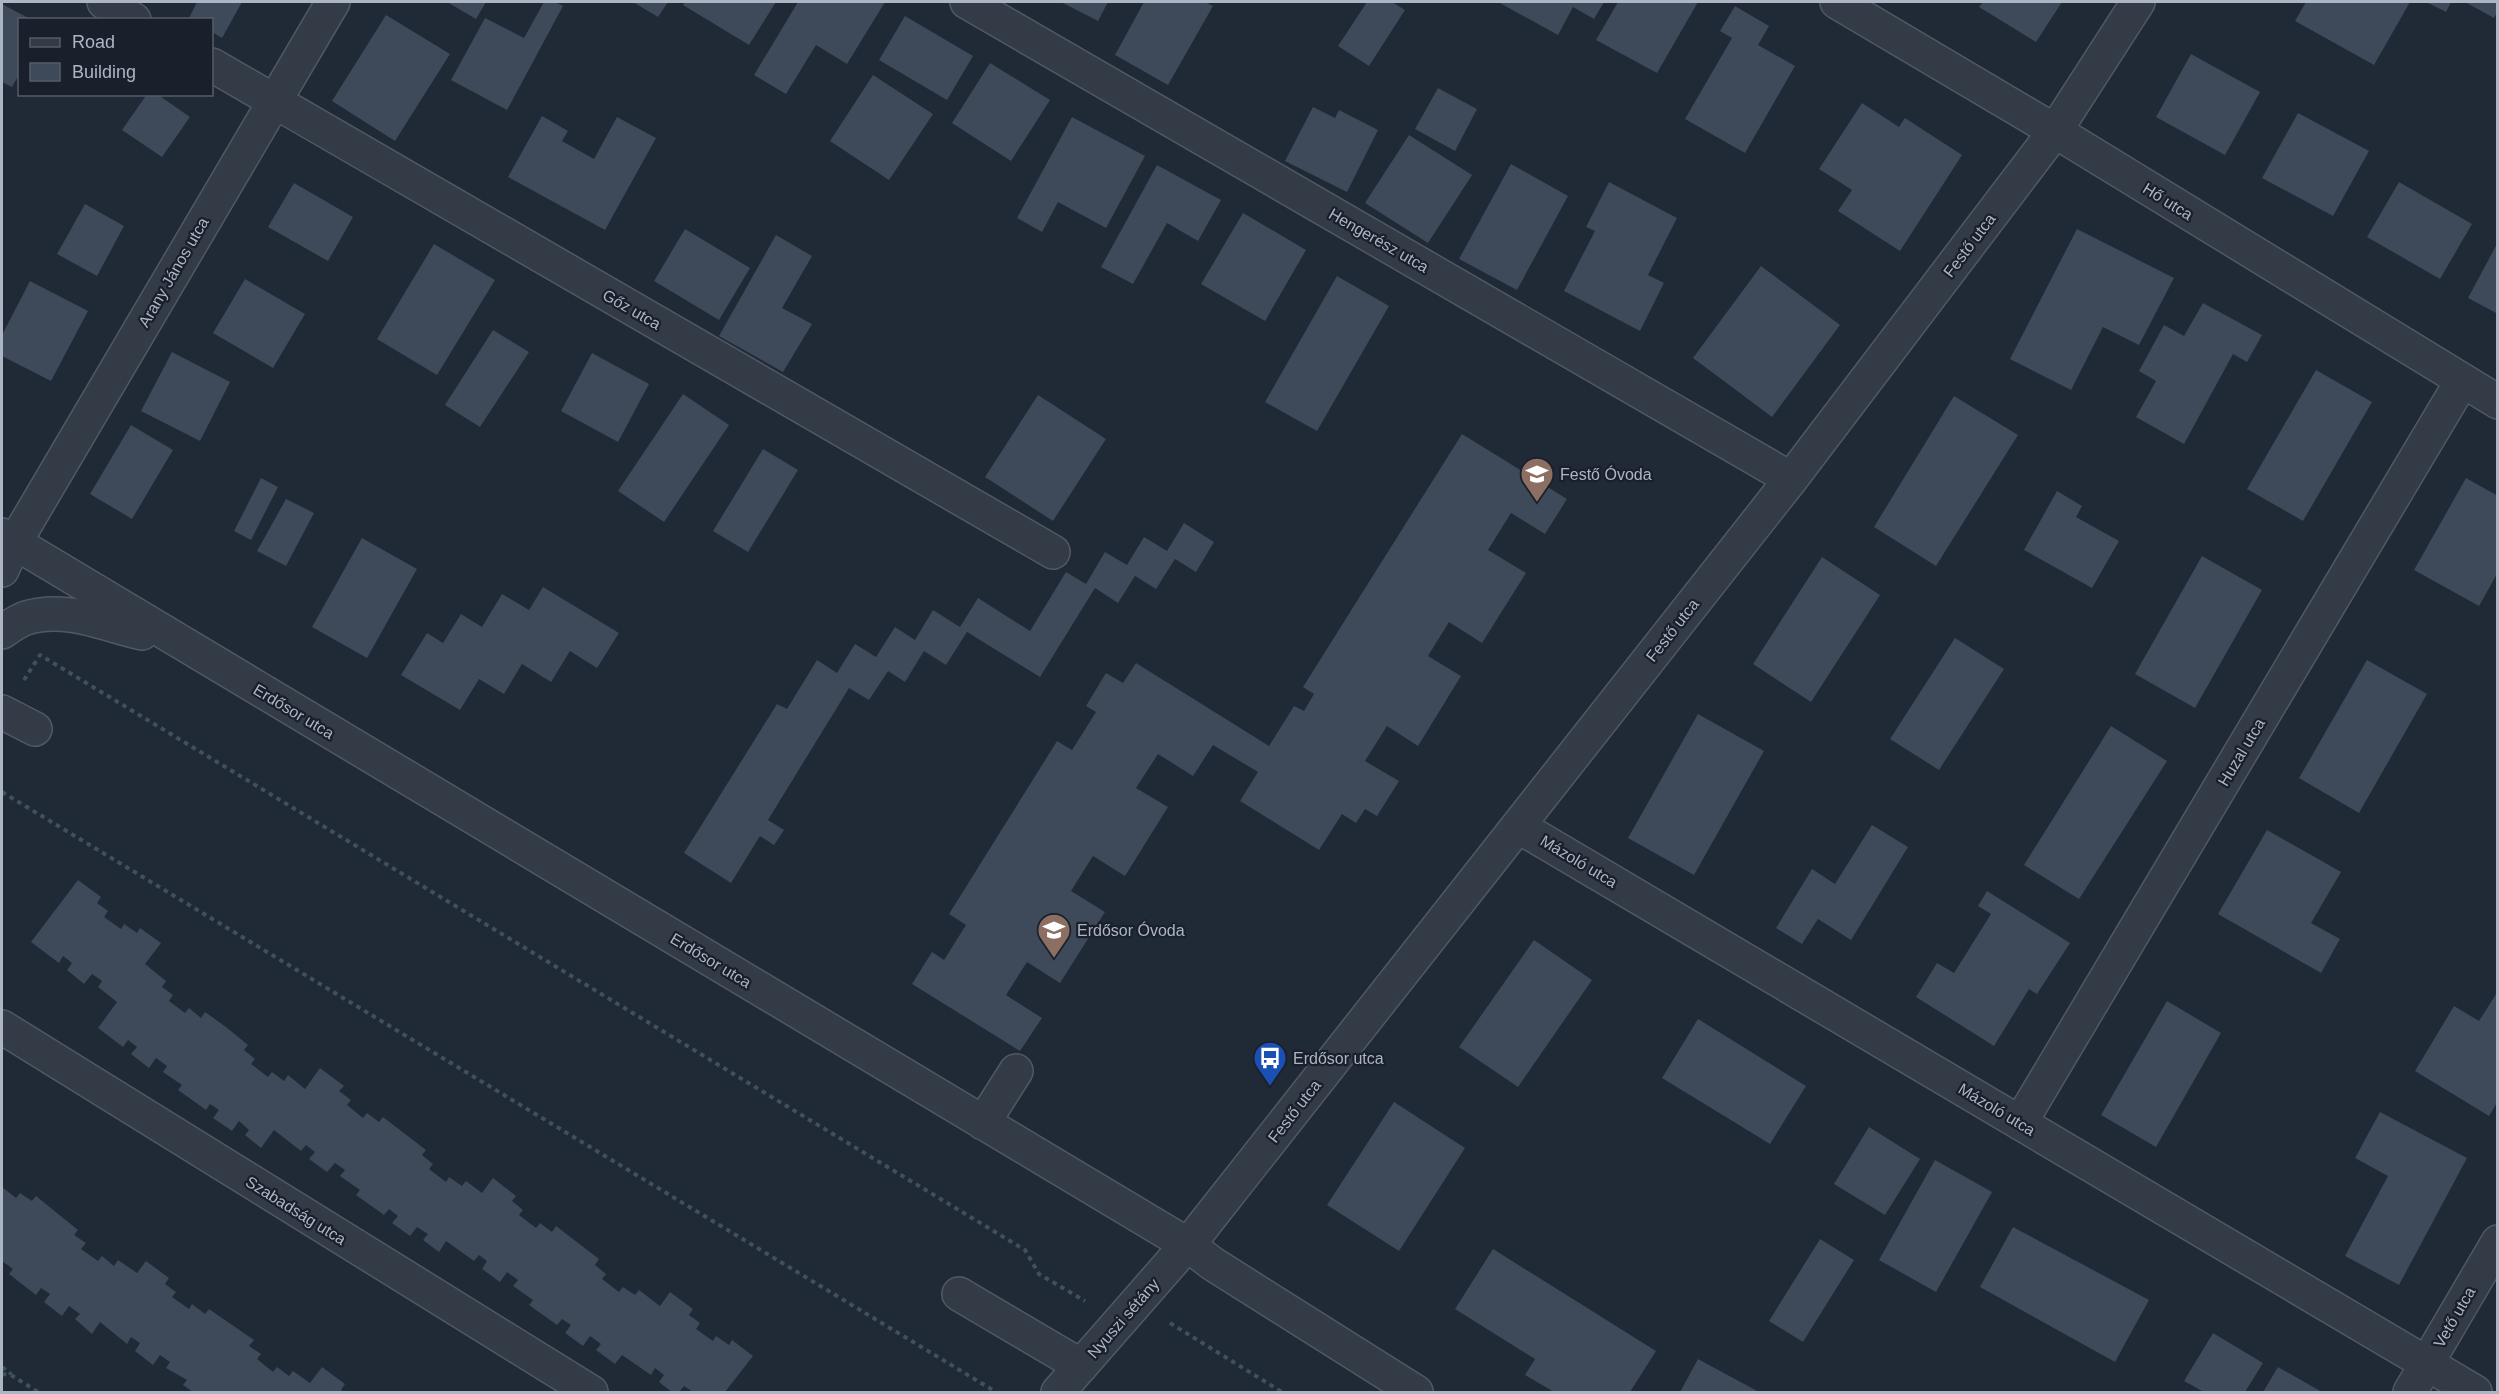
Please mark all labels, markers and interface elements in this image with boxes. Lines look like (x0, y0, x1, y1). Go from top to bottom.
legend (18, 18, 213, 96)
text: Road (72, 32, 115, 52)
text: Building (72, 62, 136, 82)
street label: Hő utca (2140, 180, 2196, 223)
street label: Hengerész utca (1326, 205, 1432, 276)
street label: Festő utca (1940, 210, 1999, 280)
street label: Arany János utca (135, 214, 212, 330)
street label: Gőz utca (600, 286, 664, 333)
school or university icon: Festő Óvoda (1519, 456, 1555, 503)
place label: Festő Óvoda (1560, 465, 1652, 483)
street label: Festő utca (1643, 596, 1702, 665)
street label: Erdősor utca (250, 681, 337, 742)
street label: Huzal utca (2215, 715, 2268, 789)
street label: Mázoló utca (1537, 832, 1620, 891)
school or university icon: Erdősor Óvoda (1036, 912, 1072, 959)
place label: Erdősor Óvoda (1077, 921, 1185, 939)
street label: Erdősor utca (667, 930, 754, 991)
bus stop icon: Erdősor utca (1252, 1040, 1288, 1087)
place label: Erdősor utca (1293, 1050, 1384, 1067)
street label: Festő utca (1265, 1077, 1324, 1146)
street label: Mázoló utca (1955, 1080, 2038, 1139)
street label: Szabadság utca (243, 1173, 349, 1248)
street label: Nyuszi sétány (1084, 1275, 1162, 1361)
street label: Vető utca (2430, 1284, 2479, 1350)

